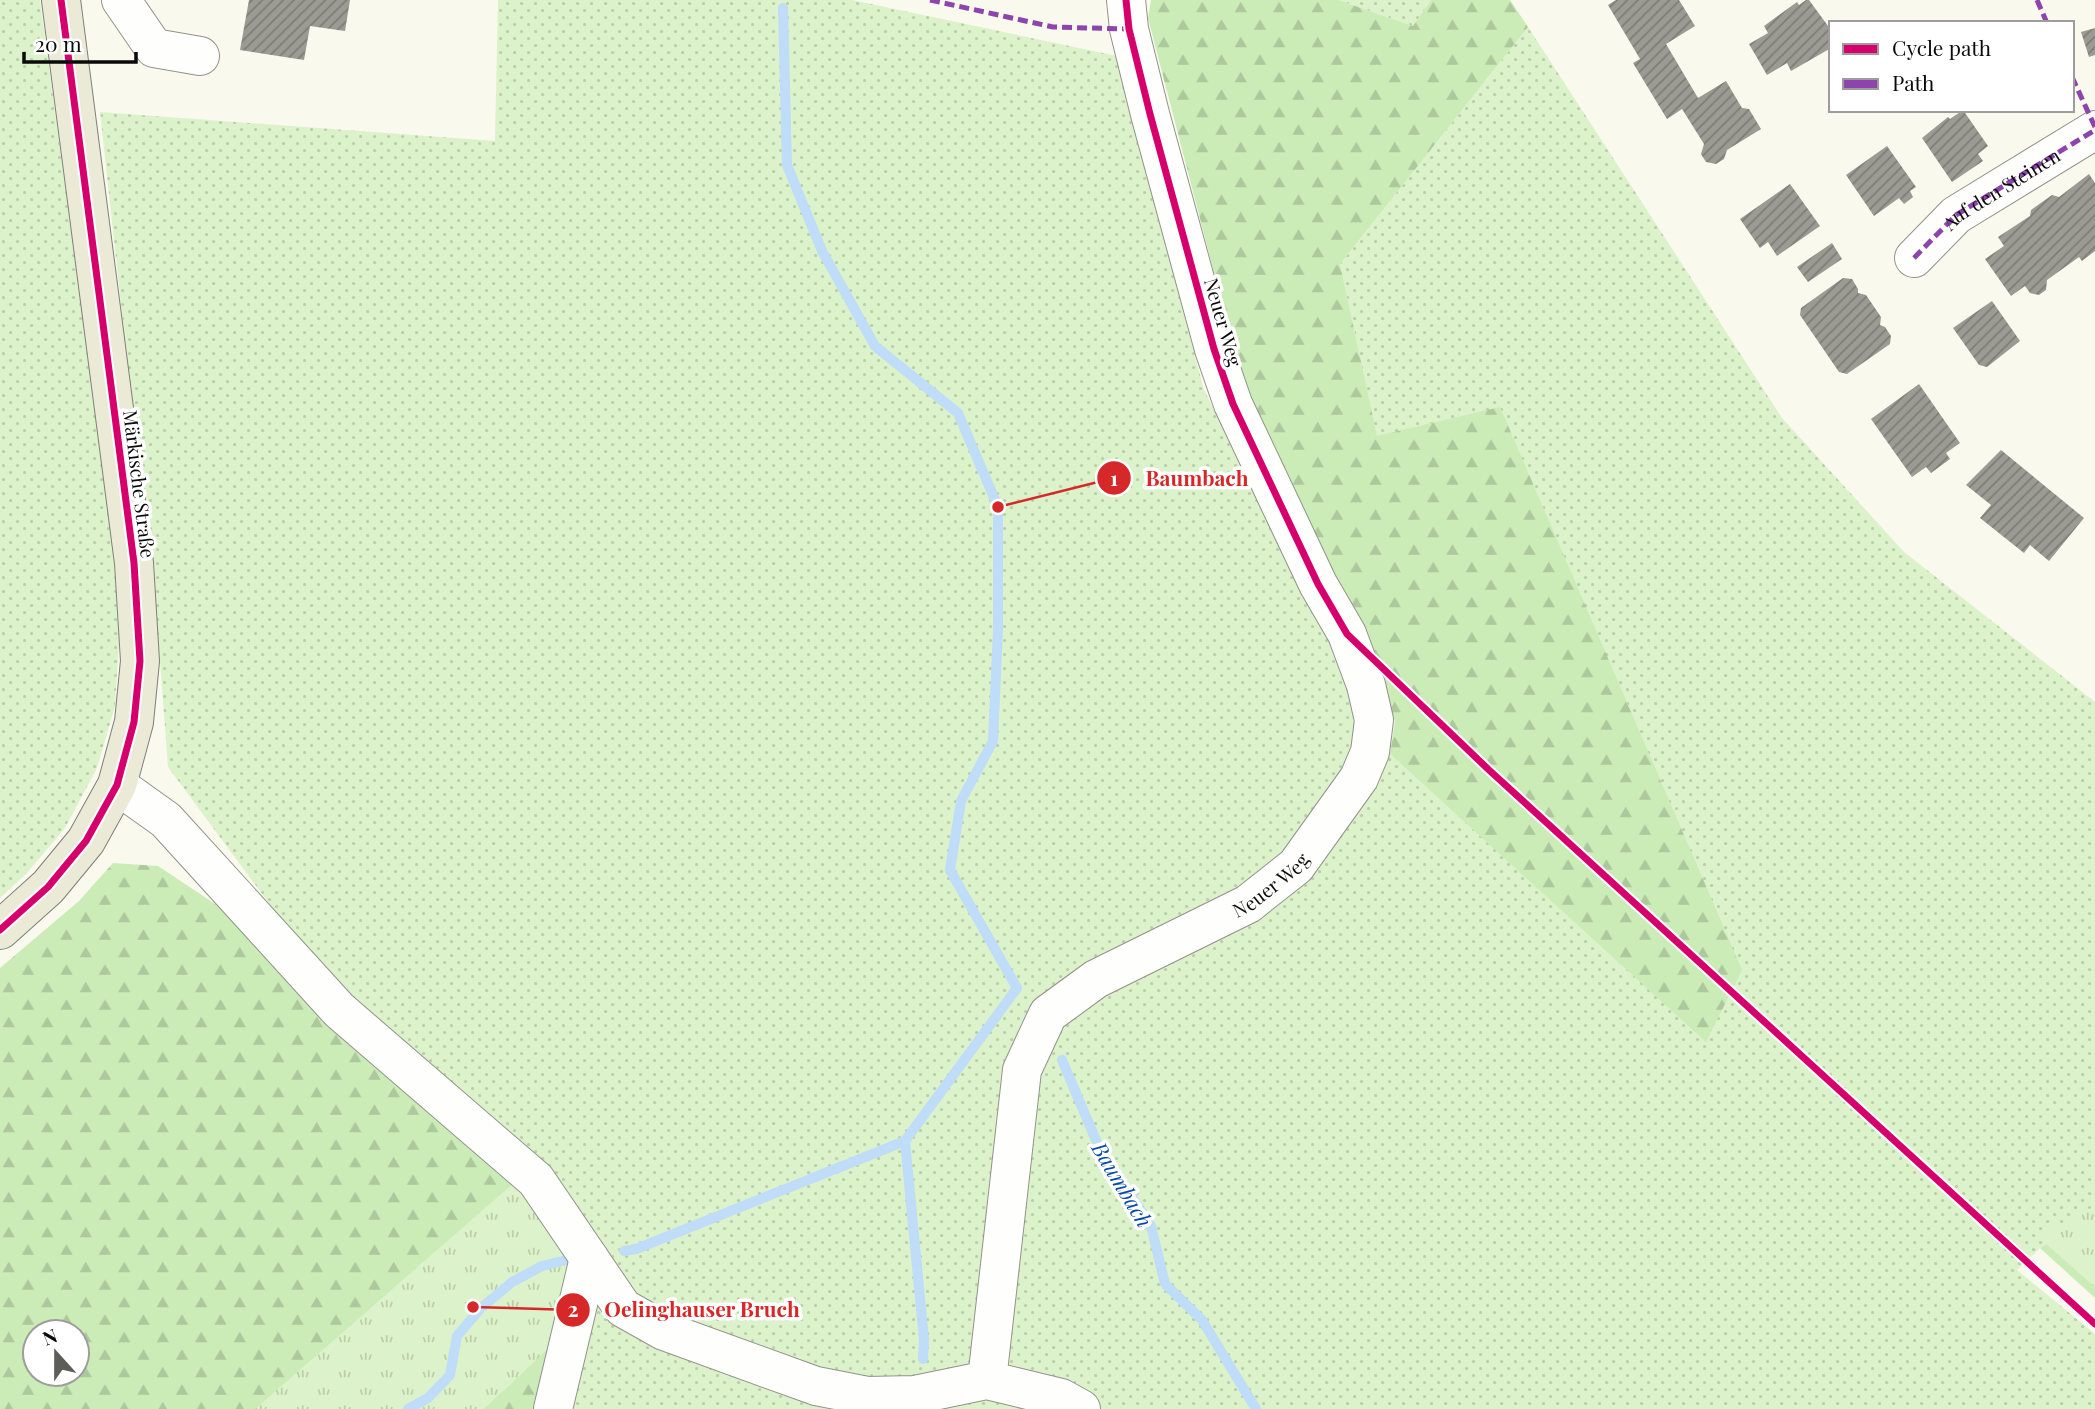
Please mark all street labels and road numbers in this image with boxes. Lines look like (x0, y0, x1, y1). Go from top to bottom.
street label: Auf den Steinen (1935, 141, 2065, 236)
street label: Neuer Weg (1199, 275, 1249, 369)
street label: Märkische Straße (118, 409, 162, 559)
street label: Neuer Weg (1228, 847, 1315, 923)

